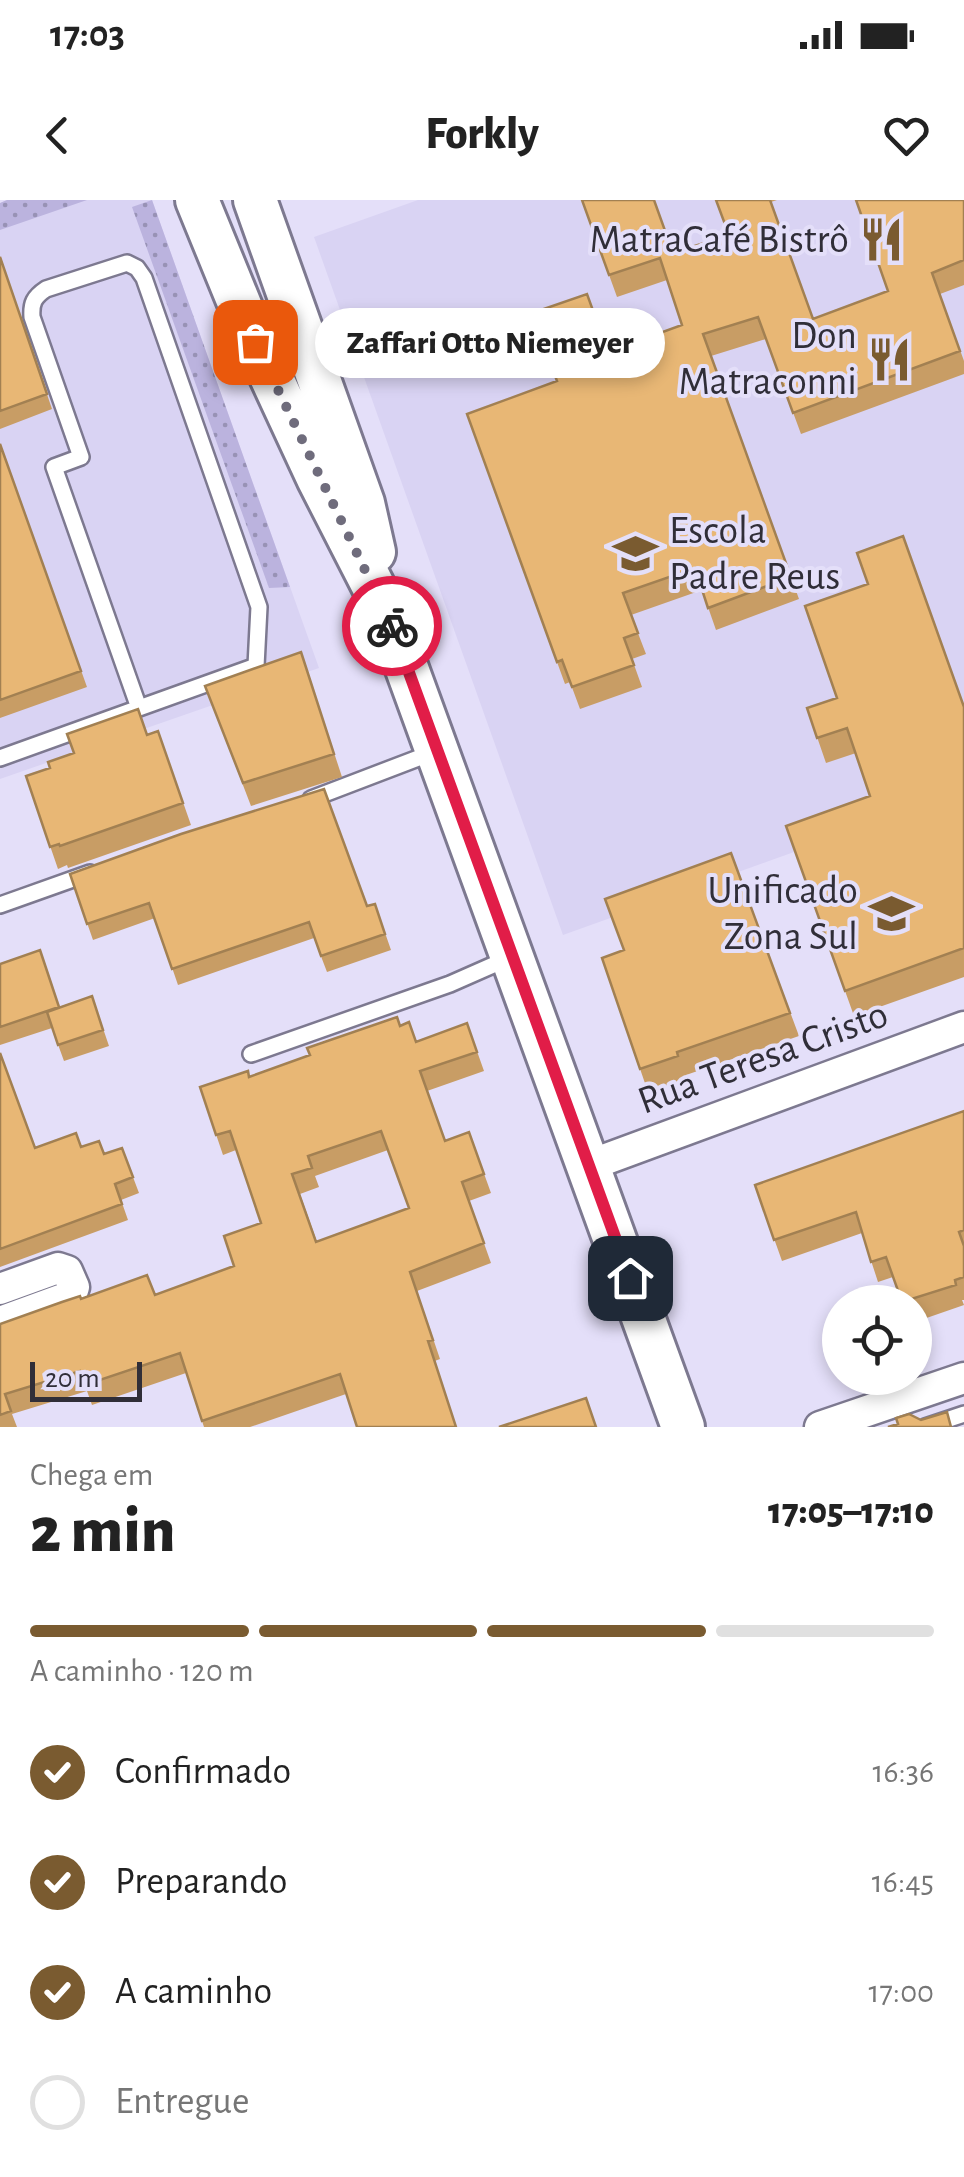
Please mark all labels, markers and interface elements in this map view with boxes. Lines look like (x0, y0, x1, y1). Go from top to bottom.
text: 17:03 (50, 16, 125, 54)
icon: back (30, 108, 85, 163)
icon: heart (879, 108, 934, 163)
text: Forkly (425, 112, 539, 157)
restaurant icon: MatraCafé Bistrô (858, 216, 906, 264)
place label: MatraCafé Bistrô (590, 220, 849, 260)
pin (213, 300, 298, 385)
callout: Zaffari Otto Niemeyer (315, 307, 665, 377)
icon: bag (228, 315, 283, 370)
place label: Don Matraconni (678, 316, 857, 402)
text: Zaffari Otto Niemeyer (347, 327, 633, 359)
restaurant icon: Don Matraconni (866, 335, 914, 383)
place label: Escola Padre Reus (669, 511, 840, 597)
school or university icon: Escola Padre Reus (612, 530, 660, 578)
courier (342, 576, 442, 676)
icon: bike (365, 599, 420, 654)
place label: Unificado Zona Sul (707, 871, 858, 957)
school or university icon: Unificado Zona Sul (867, 890, 915, 938)
street label: Rua Teresa Cristo (633, 994, 893, 1122)
pin (588, 1236, 673, 1321)
icon: home (603, 1251, 658, 1306)
map controls (822, 1285, 932, 1395)
button: locate (822, 1285, 932, 1395)
scale bar (30, 1357, 142, 1402)
text: 20 m (45, 1365, 100, 1393)
text: Chega em (30, 1459, 153, 1491)
text: 17:05–17:10 (768, 1493, 934, 1531)
text: 2 min (30, 1499, 176, 1564)
text: A caminho · 120 m (30, 1655, 254, 1687)
icon: check (30, 1745, 85, 1800)
text: Confirmado (115, 1753, 291, 1791)
text: 16:36 (872, 1756, 934, 1788)
icon: check (30, 1855, 85, 1910)
text: Preparando (115, 1863, 288, 1901)
text: 16:45 (872, 1866, 934, 1898)
icon: check (30, 1965, 85, 2020)
text: A caminho (115, 1973, 272, 2011)
text: 17:00 (869, 1976, 934, 2008)
text: Entregue (115, 2083, 249, 2121)

